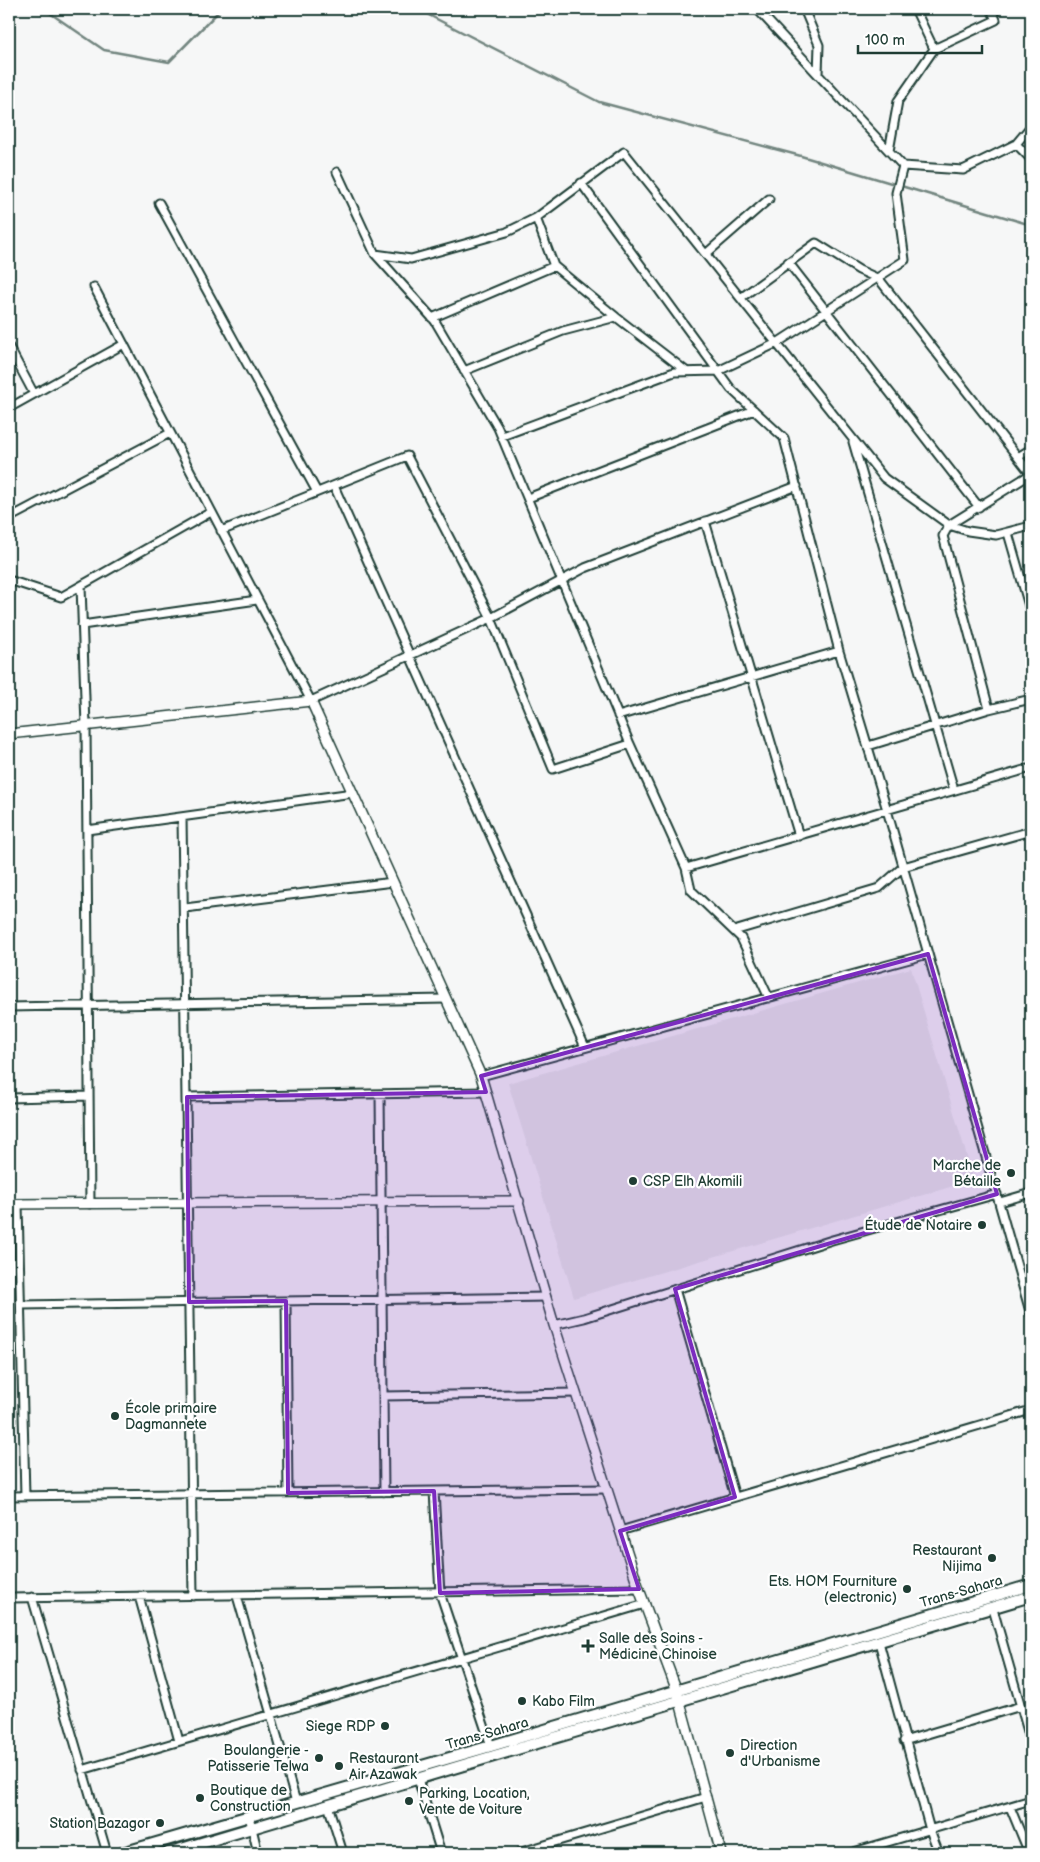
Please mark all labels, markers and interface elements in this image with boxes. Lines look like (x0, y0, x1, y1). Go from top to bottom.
scale bar (858, 22, 981, 54)
text: 100 m (865, 31, 905, 50)
place label: Marche de Bétaille (933, 1157, 1001, 1190)
marker: Marche de Bétaille (1005, 1167, 1017, 1179)
place label: CSP Elh Akomili (643, 1173, 742, 1190)
marker: CSP Elh Akomili (627, 1175, 639, 1187)
place label: Étude de Notaire (864, 1216, 972, 1234)
marker: Étude de Notaire (976, 1219, 988, 1231)
place label: École primaire Dagmannete (125, 1399, 217, 1433)
marker: École primaire Dagmannete (109, 1410, 121, 1422)
place label: Restaurant Nijima (912, 1542, 983, 1575)
marker: Restaurant Nijima (986, 1552, 998, 1564)
street label: Trans-Sahara (918, 1572, 1004, 1611)
place label: Ets. HOM Fourniture (electronic) (769, 1573, 897, 1606)
marker: Ets. HOM Fourniture (electronic) (901, 1583, 913, 1595)
place label: Salle des Soins - Médicine Chinoise (599, 1630, 717, 1663)
marker: Salle des Soins - Médicine Chinoise (581, 1639, 595, 1653)
place label: Kabo Film (532, 1693, 595, 1710)
marker: Kabo Film (516, 1695, 528, 1707)
street label: Trans-Sahara (444, 1714, 530, 1753)
place label: Siege RDP (306, 1718, 375, 1735)
marker: Siege RDP (379, 1720, 391, 1732)
place label: Direction d'Urbanisme (740, 1737, 820, 1770)
place label: Boulangerie - Patisserie Telwa (208, 1742, 309, 1775)
marker: Direction d'Urbanisme (724, 1747, 736, 1759)
place label: Restaurant Air Azawak (349, 1750, 419, 1783)
marker: Boulangerie - Patisserie Telwa (313, 1752, 325, 1764)
marker: Restaurant Air Azawak (333, 1760, 345, 1772)
place label: Boutique de Construction (210, 1782, 291, 1815)
place label: Parking, Location, Vente de Voiture (419, 1785, 530, 1818)
marker: Boutique de Construction (194, 1792, 206, 1804)
marker: Parking, Location, Vente de Voiture (403, 1795, 415, 1807)
place label: Station Bazagor (49, 1815, 151, 1832)
marker: Station Bazagor (154, 1817, 166, 1829)

